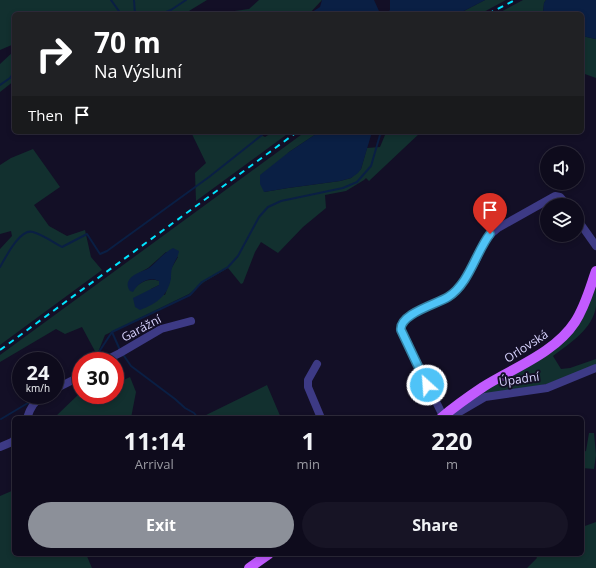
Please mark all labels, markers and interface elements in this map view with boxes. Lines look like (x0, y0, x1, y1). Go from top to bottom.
text: 70 m (94, 23, 161, 61)
icon: right (28, 28, 80, 80)
text: Na Výsluní (94, 59, 182, 83)
icon: arrive (71, 104, 93, 126)
text: Then (28, 105, 63, 125)
map controls (540, 146, 584, 242)
button: sound (540, 146, 584, 190)
pin (473, 193, 507, 234)
button: layers (540, 198, 584, 242)
icon: arrive (479, 199, 501, 221)
street label: Garážní (118, 310, 165, 346)
street label: Orlovská (501, 325, 551, 367)
speed limit sign: 30 (72, 352, 124, 404)
text: 24 (27, 359, 49, 386)
position arrow (406, 364, 448, 406)
street label: Úpadní (498, 368, 541, 390)
text: km/h (26, 381, 50, 395)
text: 11:14 (123, 424, 185, 457)
text: 1 (301, 424, 315, 457)
text: 220 (431, 424, 473, 457)
text: Arrival (135, 455, 174, 473)
text: min (297, 455, 320, 473)
text: m (446, 455, 458, 473)
button: Exit (28, 502, 294, 548)
button: Share (302, 502, 568, 548)

